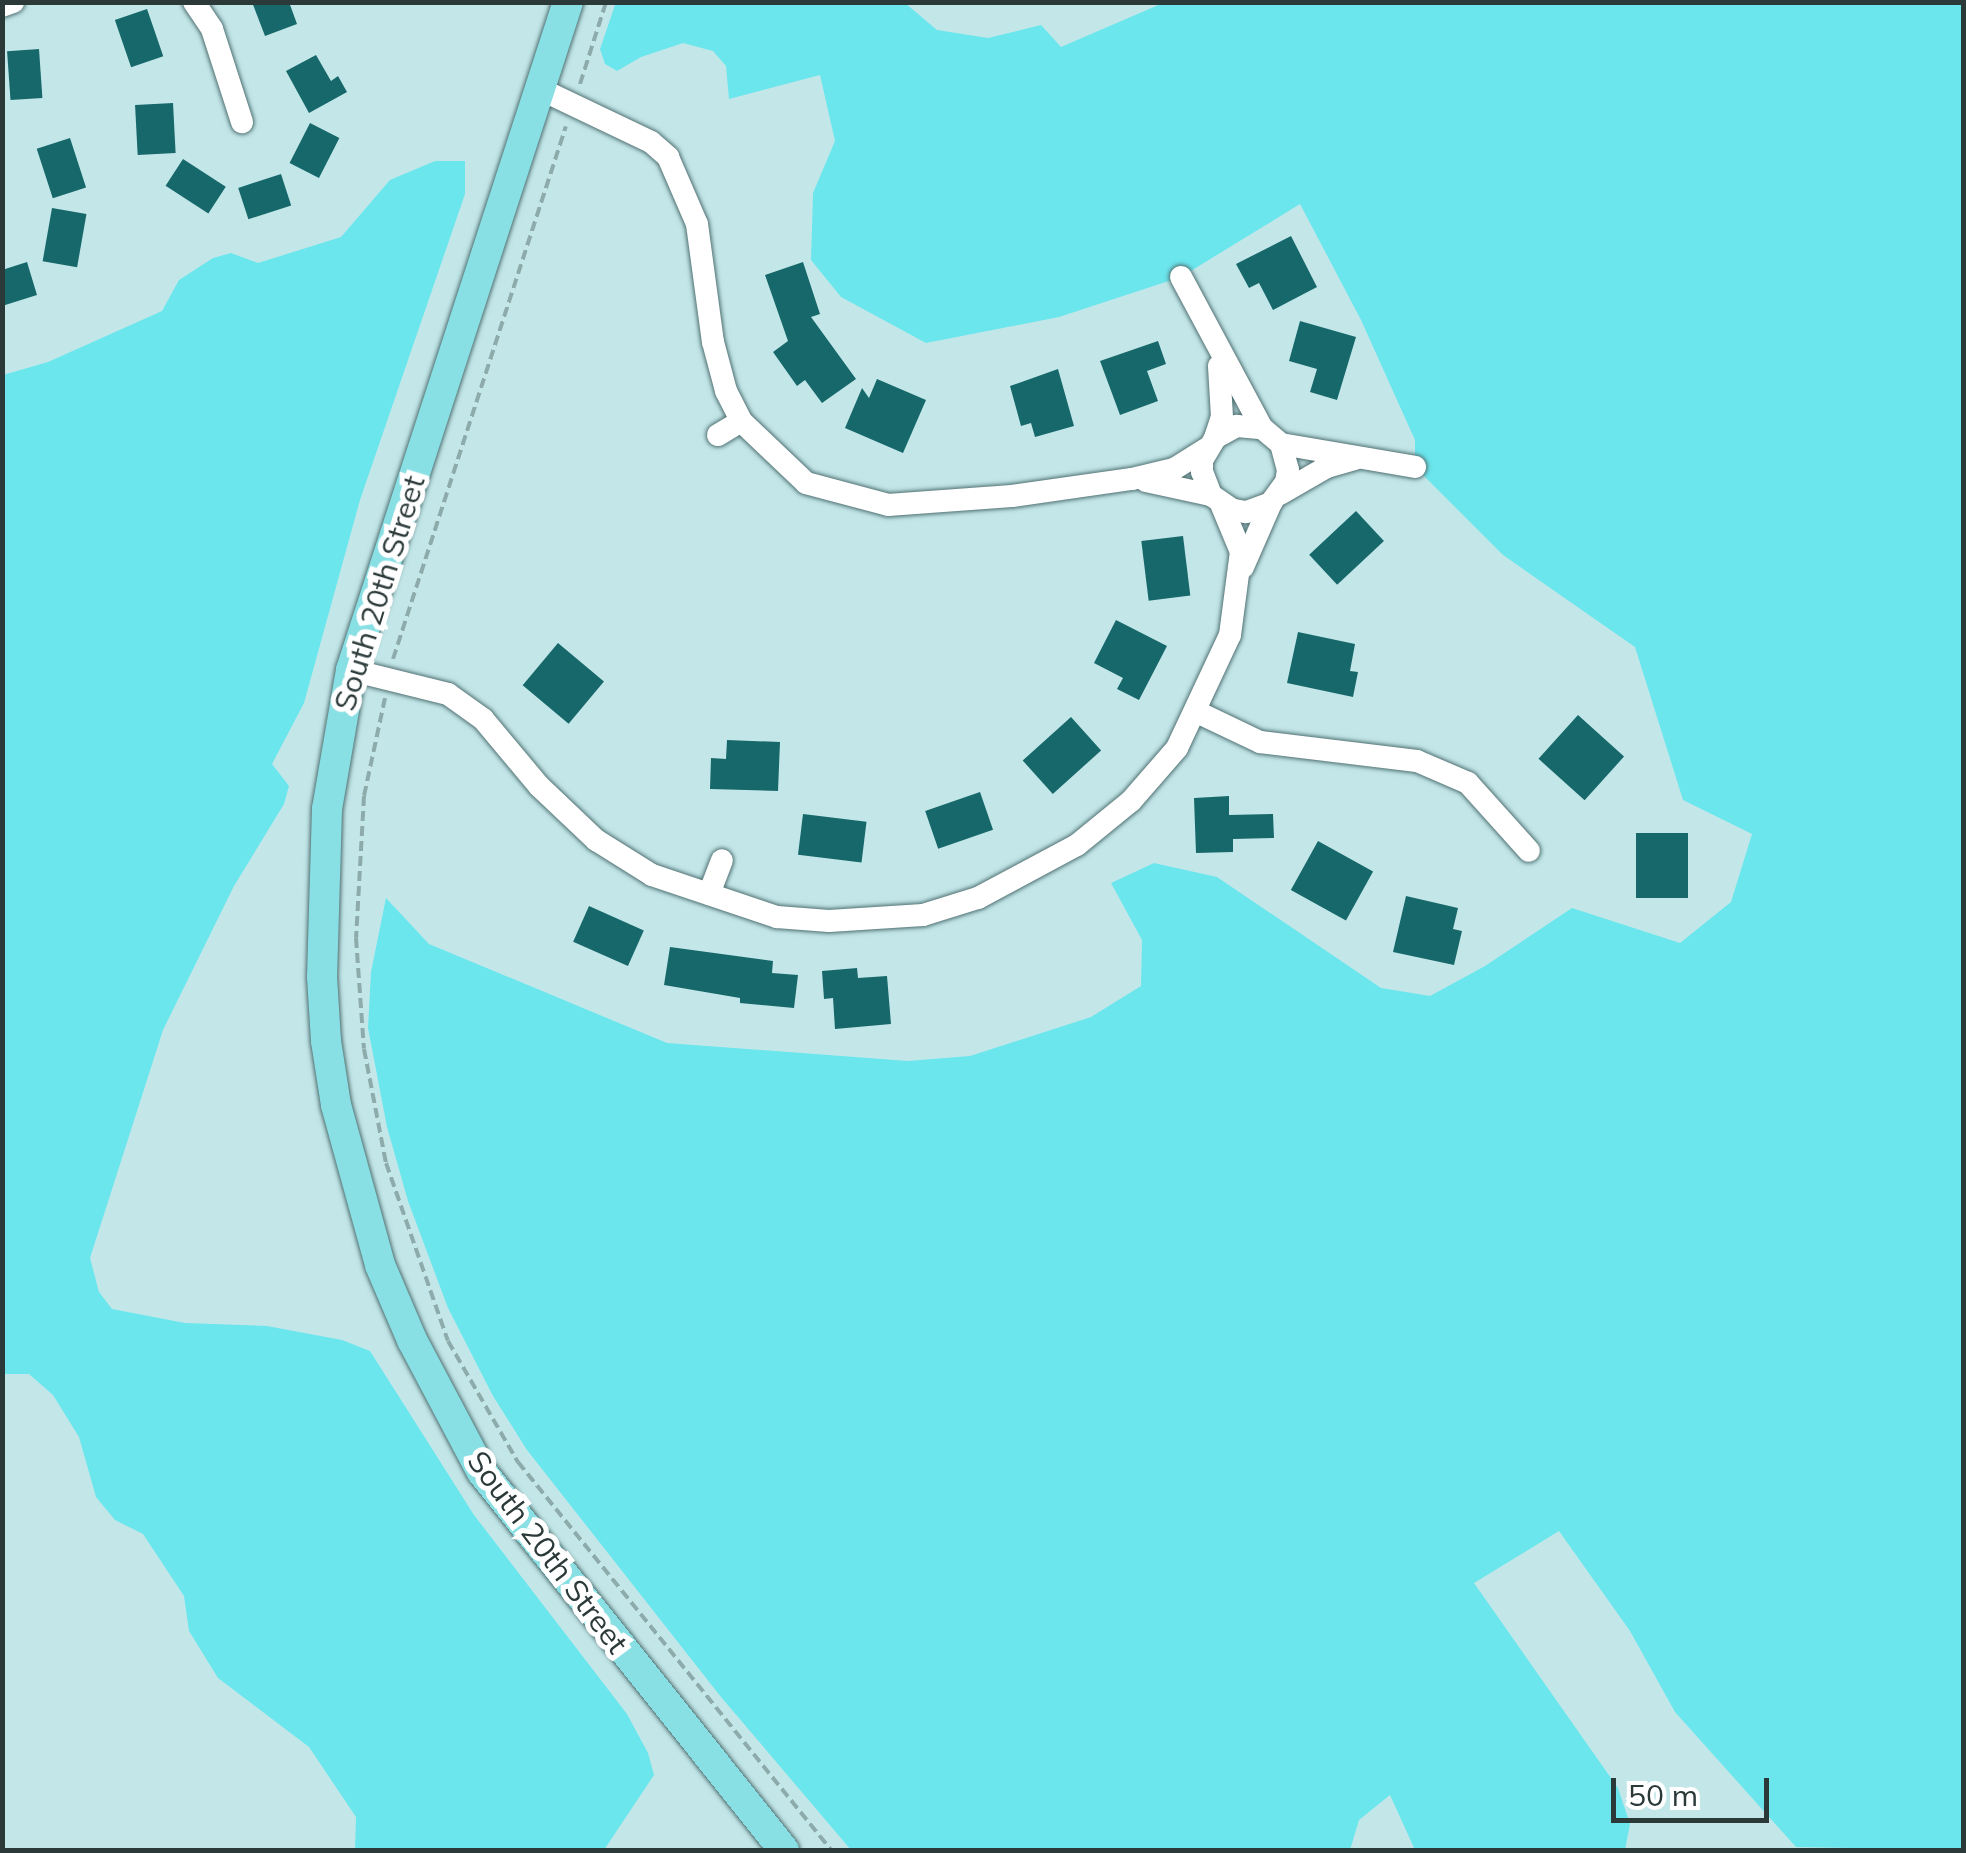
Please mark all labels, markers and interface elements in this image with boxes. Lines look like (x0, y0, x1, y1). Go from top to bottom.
street label: South 20th Street (326, 471, 432, 715)
street label: South 20th Street (460, 1444, 636, 1660)
scale bar (1616, 1758, 1774, 1820)
text: 50 m (1628, 1776, 1698, 1814)

